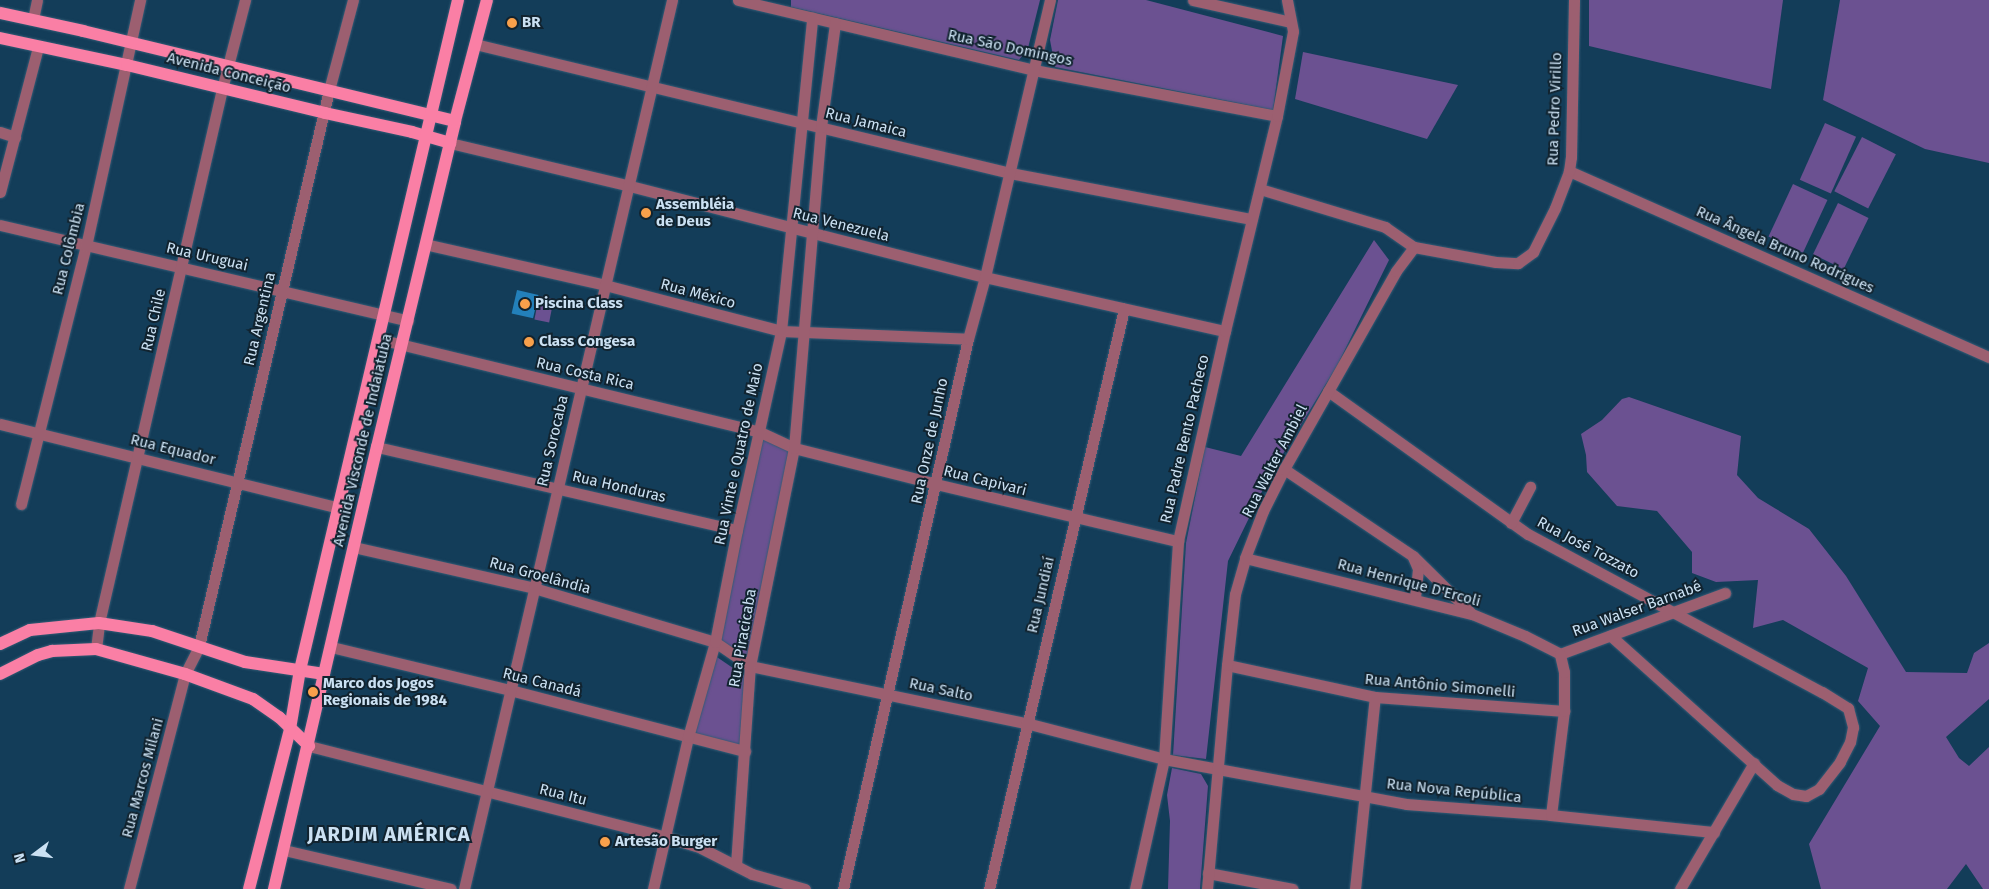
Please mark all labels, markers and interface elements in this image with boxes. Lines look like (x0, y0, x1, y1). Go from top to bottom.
place label: BR (522, 14, 541, 32)
marker: BR (506, 17, 518, 29)
street label: Rua São Domingos (946, 26, 1074, 70)
street label: Avenida Conceição (165, 49, 293, 97)
street label: Rua Pedro Virillo (1544, 52, 1566, 166)
street label: Rua Jamaica (824, 104, 908, 142)
place label: Assembléia de Deus (656, 195, 734, 230)
street label: Rua Colômbia (49, 201, 89, 297)
street label: Rua Ângela Bruno Rodrigues (1693, 203, 1877, 297)
street label: Rua Venezuela (791, 204, 891, 246)
marker: Assembléia de Deus (640, 207, 652, 219)
street label: Rua Uruguai (164, 239, 250, 275)
street label: Rua Argentina (241, 271, 279, 367)
street label: Rua México (659, 275, 737, 313)
street label: Rua Chile (138, 287, 170, 353)
place label: Piscina Class (535, 295, 623, 313)
marker: Piscina Class (519, 298, 531, 310)
street label: Avenida Visconde de Indaiatuba (330, 332, 396, 548)
place label: Class Congesa (539, 333, 635, 351)
marker: Class Congesa (523, 336, 535, 348)
street label: Rua Padre Bento Pacheco (1157, 353, 1213, 525)
street label: Rua Costa Rica (534, 354, 636, 394)
street label: Rua Vinte e Quatro de Maio (711, 361, 767, 547)
street label: Rua Onze de Junho (908, 376, 952, 506)
street label: Rua Sorocaba (534, 394, 572, 488)
street label: Rua Walter Ambiel (1239, 401, 1311, 521)
street label: Rua Equador (129, 431, 217, 469)
street label: Rua Capivari (942, 462, 1028, 500)
street label: Rua Honduras (570, 467, 668, 507)
street label: Rua José Tozzato (1534, 514, 1642, 582)
street label: Rua Groelândia (487, 554, 593, 598)
street label: Rua Jundiaí (1023, 555, 1059, 635)
street label: Rua Henrique D'Ercoli (1335, 555, 1483, 611)
street label: Rua Walser Barnabé (1570, 577, 1704, 641)
street label: Rua Piracicaba (725, 587, 761, 689)
street label: Rua Canadá (501, 665, 583, 701)
street label: Rua Antônio Simonelli (1364, 670, 1516, 702)
place label: Marco dos Jogos Regionais de 1984 (323, 674, 447, 709)
street label: Rua Salto (908, 674, 974, 706)
marker: Marco dos Jogos Regionais de 1984 (307, 686, 319, 698)
street label: Rua Marcos Milani (118, 716, 168, 840)
street label: Rua Nova República (1386, 775, 1522, 807)
street label: Rua Itu (537, 780, 589, 810)
district label: JARDIM AMÉRICA (306, 822, 472, 846)
north arrow (10, 829, 60, 879)
place label: Artesão Burger (615, 833, 717, 851)
marker: Artesão Burger (599, 836, 611, 848)
text: N (11, 851, 29, 865)

